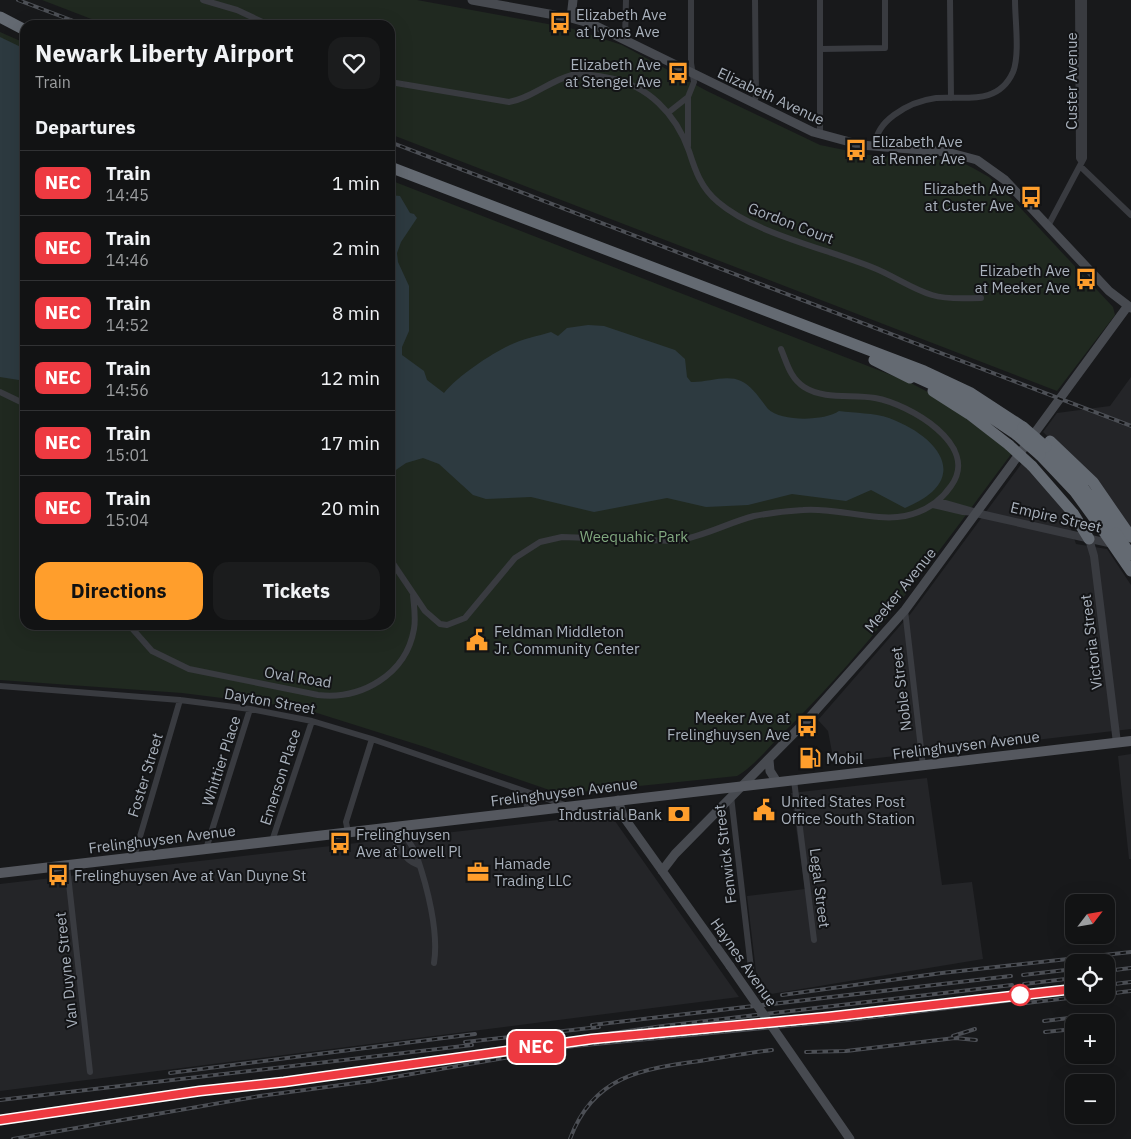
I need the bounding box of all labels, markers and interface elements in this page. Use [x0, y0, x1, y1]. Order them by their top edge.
place label: Elizabeth Ave at Lyons Ave [576, 5, 667, 41]
bus stop icon: Elizabeth Ave at Lyons Ave [547, 10, 573, 36]
street label: Custer Avenue [1062, 32, 1081, 130]
text: Newark Liberty Airport [35, 37, 294, 69]
button: heart [328, 37, 380, 89]
place label: Elizabeth Ave at Stengel Ave [565, 55, 661, 91]
bus stop icon: Elizabeth Ave at Stengel Ave [665, 60, 691, 86]
street label: Elizabeth Avenue [714, 63, 828, 129]
text: Train [35, 72, 71, 92]
text: Departures [35, 115, 135, 139]
place label: Elizabeth Ave at Renner Ave [872, 132, 966, 168]
bus stop icon: Elizabeth Ave at Renner Ave [843, 137, 869, 163]
text: Train [106, 161, 151, 185]
text: NEC [45, 171, 81, 194]
text: 1 min [332, 171, 380, 195]
place label: Elizabeth Ave at Custer Ave [923, 179, 1014, 215]
bus stop icon: Elizabeth Ave at Custer Ave [1018, 184, 1044, 210]
text: 14:45 [106, 185, 149, 205]
street label: Gordon Court [745, 198, 837, 248]
text: Train [106, 226, 151, 250]
text: NEC [45, 236, 81, 259]
text: 2 min [332, 236, 380, 260]
text: 14:46 [106, 250, 149, 270]
place label: Elizabeth Ave at Meeker Ave [975, 261, 1070, 297]
bus stop icon: Elizabeth Ave at Meeker Ave [1073, 266, 1099, 292]
text: Train [106, 291, 151, 315]
text: NEC [45, 301, 81, 324]
text: 8 min [332, 301, 380, 325]
text: 14:52 [106, 315, 149, 335]
text: Train [106, 356, 151, 380]
text: NEC [45, 366, 81, 389]
text: 12 min [321, 366, 380, 390]
text: 14:56 [106, 380, 149, 400]
text: Train [106, 421, 151, 445]
text: NEC [45, 431, 81, 454]
text: 17 min [321, 431, 380, 455]
text: 15:01 [106, 445, 149, 465]
text: Train [106, 486, 151, 510]
text: NEC [45, 496, 81, 519]
text: 20 min [321, 496, 380, 520]
street label: Empire Street [1009, 497, 1103, 537]
text: 15:04 [106, 510, 149, 530]
park label: Weequahic Park [580, 527, 688, 546]
street label: Meeker Avenue [860, 544, 940, 636]
button: Directions [35, 562, 203, 620]
button: Tickets [213, 562, 380, 620]
street label: Victoria Street [1076, 593, 1106, 691]
place label: Feldman Middleton Jr. Community Center [494, 622, 640, 658]
public building icon: Feldman Middleton Jr. Community Center [464, 627, 490, 653]
street label: Noble Street [886, 646, 916, 732]
street label: Oval Road [263, 662, 333, 692]
street label: Dayton Street [223, 684, 317, 718]
place label: Meeker Ave at Frelinghuysen Ave [667, 708, 790, 744]
street label: Whittier Place [197, 713, 245, 809]
bus stop icon: Meeker Ave at Frelinghuysen Ave [794, 713, 820, 739]
street label: Emerson Place [255, 726, 305, 828]
street label: Frelinghuysen Avenue [891, 727, 1041, 763]
street label: Foster Street [123, 731, 167, 819]
fuel station icon: Mobil [797, 745, 823, 771]
place label: Mobil [826, 749, 863, 768]
street label: Frelinghuysen Avenue [489, 774, 639, 810]
place label: United States Post Office South Station [781, 792, 915, 828]
public building icon: United States Post Office South Station [751, 797, 777, 823]
bank icon: Industrial Bank [666, 801, 692, 827]
street label: Fenwick Street [709, 803, 741, 905]
place label: Industrial Bank [559, 805, 662, 824]
street label: Frelinghuysen Avenue [87, 821, 237, 857]
place label: Frelinghuysen Ave at Lowell Pl [356, 825, 461, 861]
bus stop icon: Frelinghuysen Ave at Lowell Pl [327, 830, 353, 856]
street label: Legal Street [806, 847, 834, 929]
place label: Hamade Trading LLC [494, 854, 572, 890]
office icon: Hamade Trading LLC [465, 859, 491, 885]
bus stop icon: Frelinghuysen Ave at Van Duyne St [45, 862, 71, 888]
place label: Frelinghuysen Ave at Van Duyne St [74, 866, 306, 885]
north arrow [1065, 894, 1115, 944]
map controls [1065, 894, 1115, 1124]
street label: Van Duyne Street [50, 911, 82, 1029]
street label: Haynes Avenue [706, 914, 782, 1010]
button: locate [1065, 954, 1115, 1004]
unlabelled marker [1009, 984, 1031, 1006]
button: + [1065, 1014, 1115, 1064]
line badge: NEC [507, 1031, 565, 1063]
text: NEC [518, 1035, 554, 1058]
button: − [1065, 1074, 1115, 1124]

